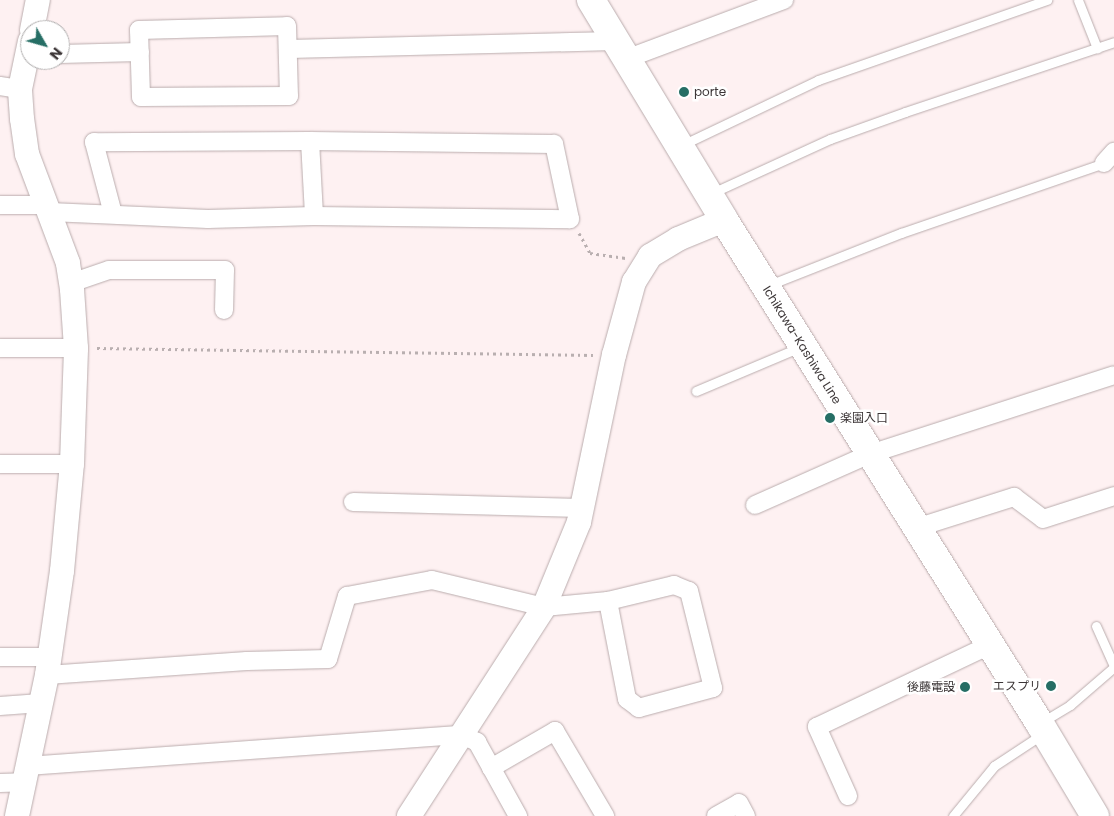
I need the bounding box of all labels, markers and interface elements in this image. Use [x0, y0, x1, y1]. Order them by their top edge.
north arrow [20, 20, 70, 70]
text: N [45, 43, 67, 64]
place label: porte [694, 85, 726, 99]
marker: porte [678, 86, 690, 98]
street label: Ichikawa-Kashiwa Line [760, 283, 844, 407]
place label: 楽園入口 [840, 411, 888, 425]
marker: 楽園入口 [824, 412, 836, 424]
place label: エスプリ [993, 679, 1041, 693]
place label: 後藤電設 [907, 680, 955, 694]
marker: エスプリ [1045, 680, 1057, 692]
marker: 後藤電設 [959, 681, 971, 693]

